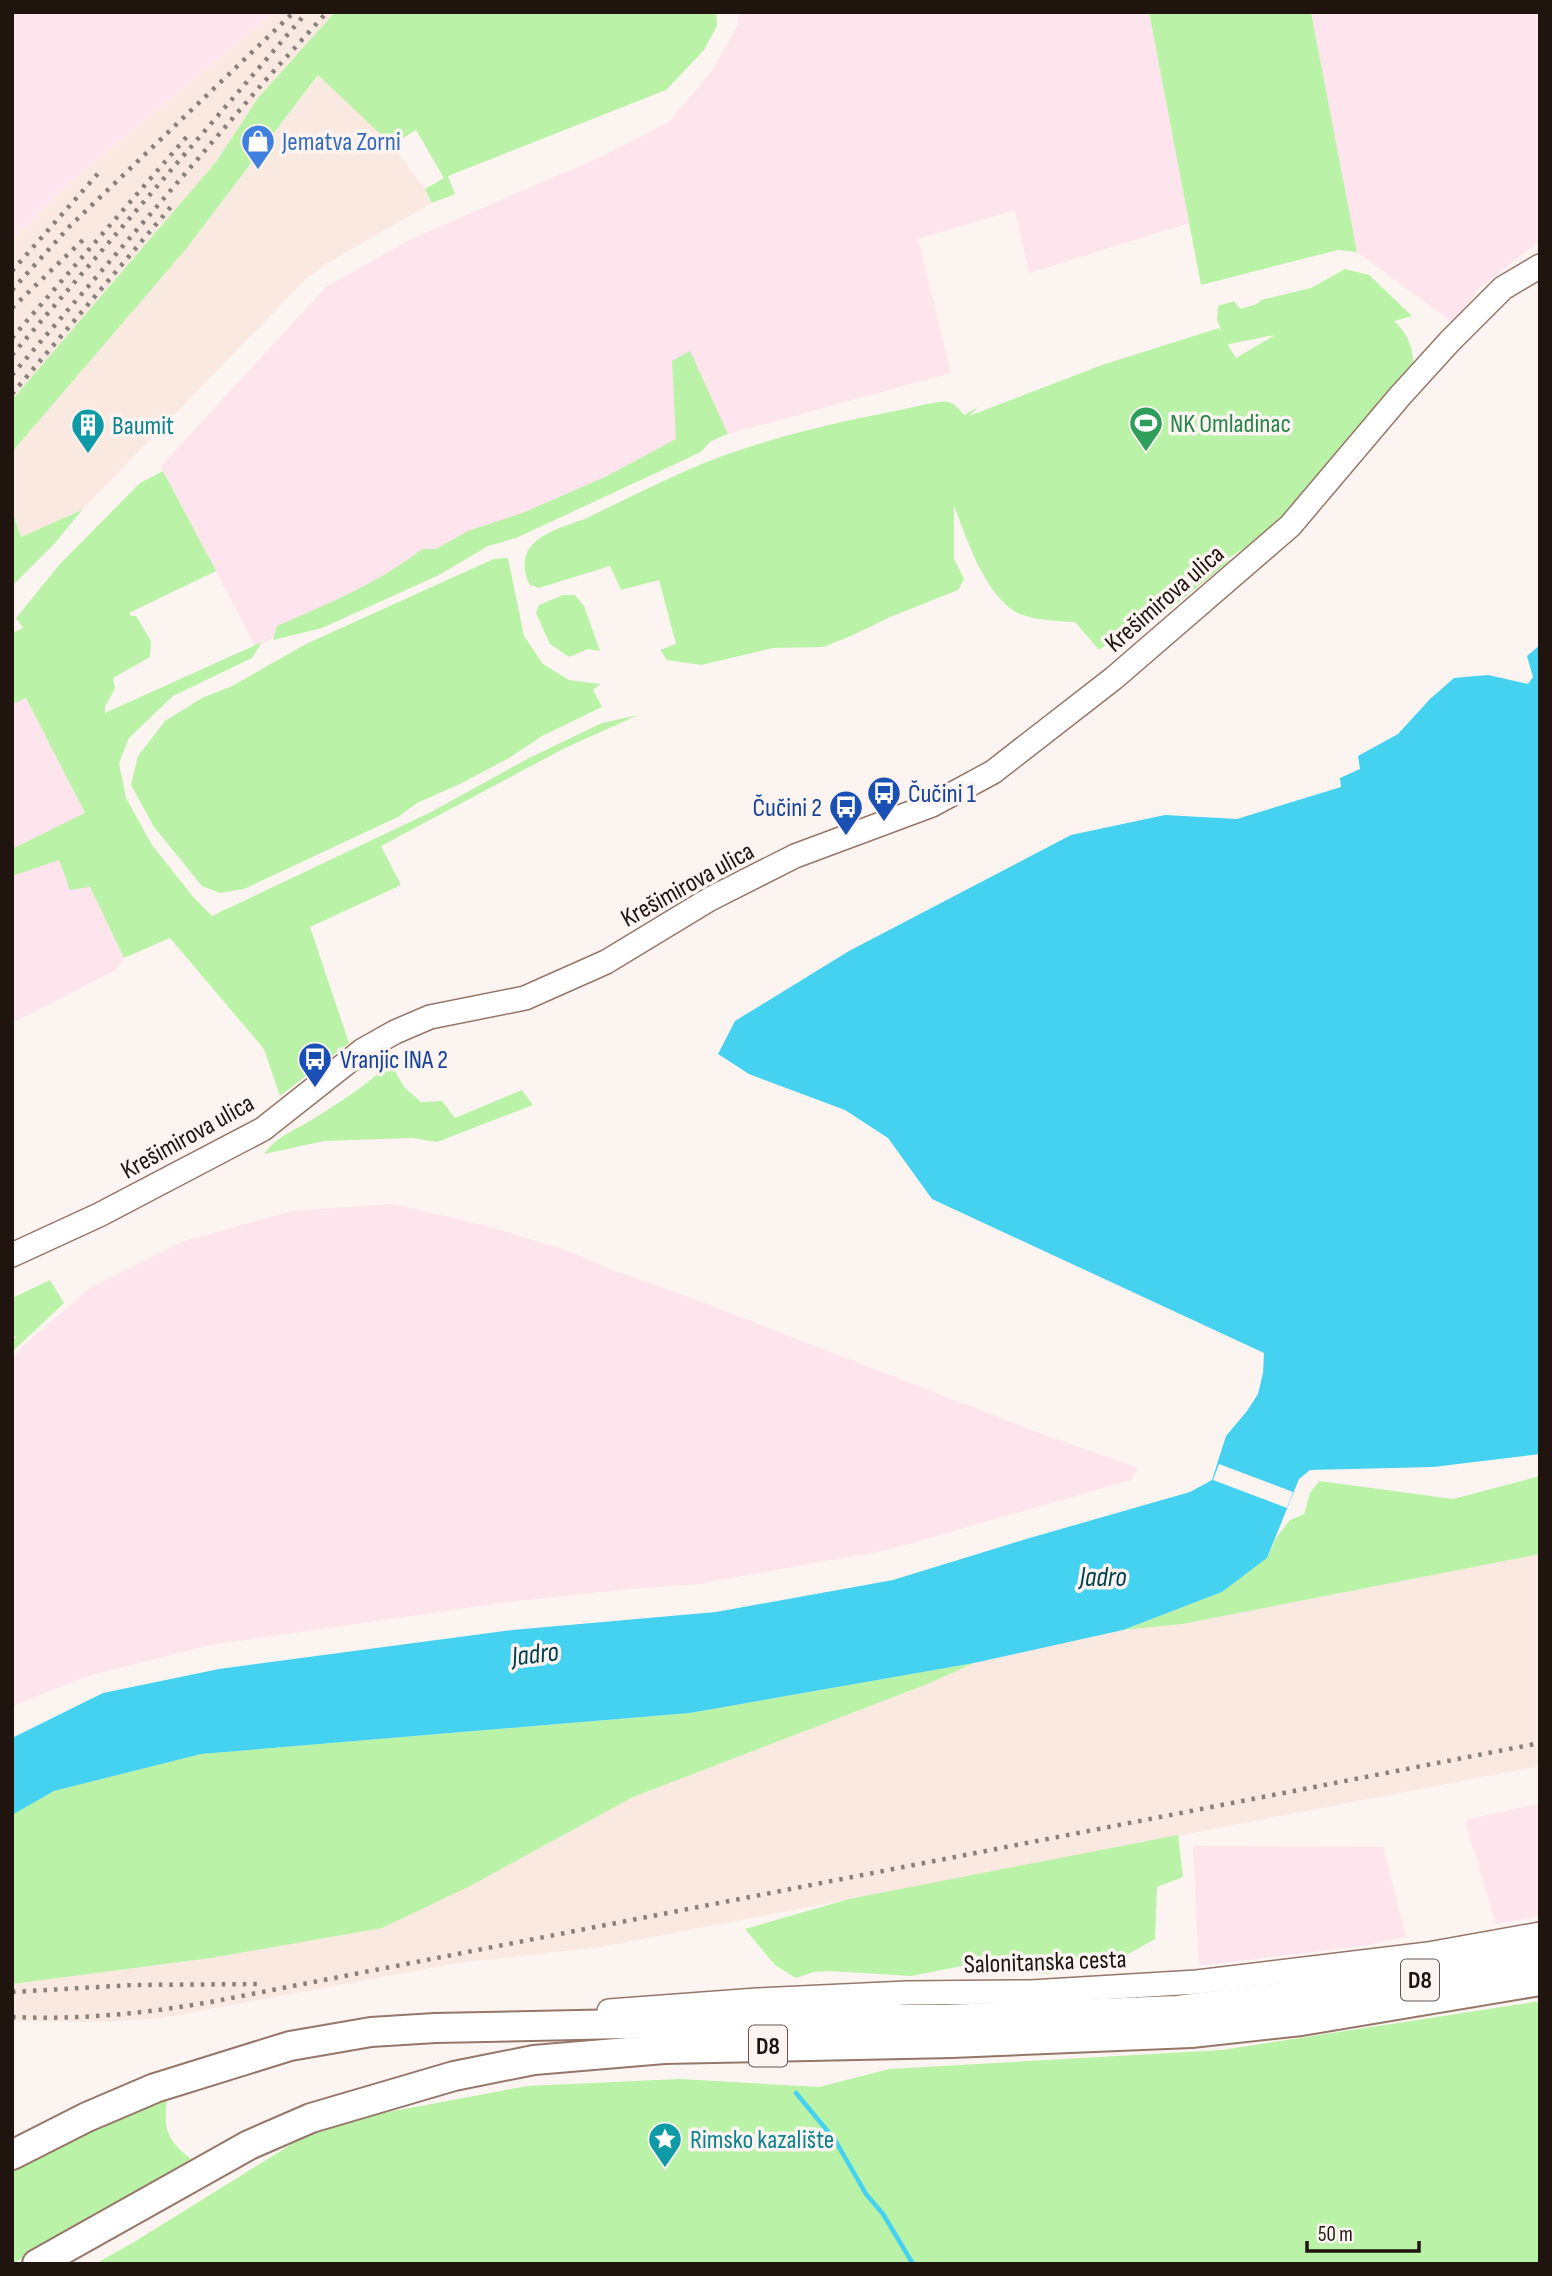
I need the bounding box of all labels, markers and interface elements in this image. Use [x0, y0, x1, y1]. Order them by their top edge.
shop icon: Jematva Zorni [239, 122, 277, 171]
place label: Jematva Zorni [281, 127, 401, 158]
sports icon: NK Omladinac [1127, 404, 1165, 453]
building icon: Baumit [69, 406, 107, 455]
place label: NK Omladinac [1170, 409, 1291, 440]
place label: Baumit [112, 411, 174, 442]
street label: Krešimirova ulica [1099, 539, 1231, 659]
bus stop icon: Čučini 1 [865, 774, 903, 823]
place label: Čučini 1 [908, 779, 976, 810]
bus stop icon: Čučini 2 [827, 788, 865, 837]
place label: Čučini 2 [753, 793, 822, 824]
street label: Krešimirova ulica [616, 836, 760, 935]
bus stop icon: Vranjic INA 2 [296, 1040, 334, 1089]
place label: Vranjic INA 2 [340, 1045, 448, 1076]
street label: Krešimirova ulica [116, 1088, 260, 1187]
water label: Jadro [1077, 1561, 1127, 1594]
water label: Jadro [508, 1635, 561, 1674]
street label: Salonitanska cesta [963, 1944, 1127, 1981]
road number: D8 [1401, 1959, 1439, 2000]
road number: D8 [749, 2025, 787, 2066]
place icon: Rimsko kazalište [646, 2120, 684, 2169]
place label: Rimsko kazalište [690, 2125, 834, 2156]
scale bar [1307, 2210, 1419, 2254]
text: 50 m [1318, 2222, 1353, 2247]

